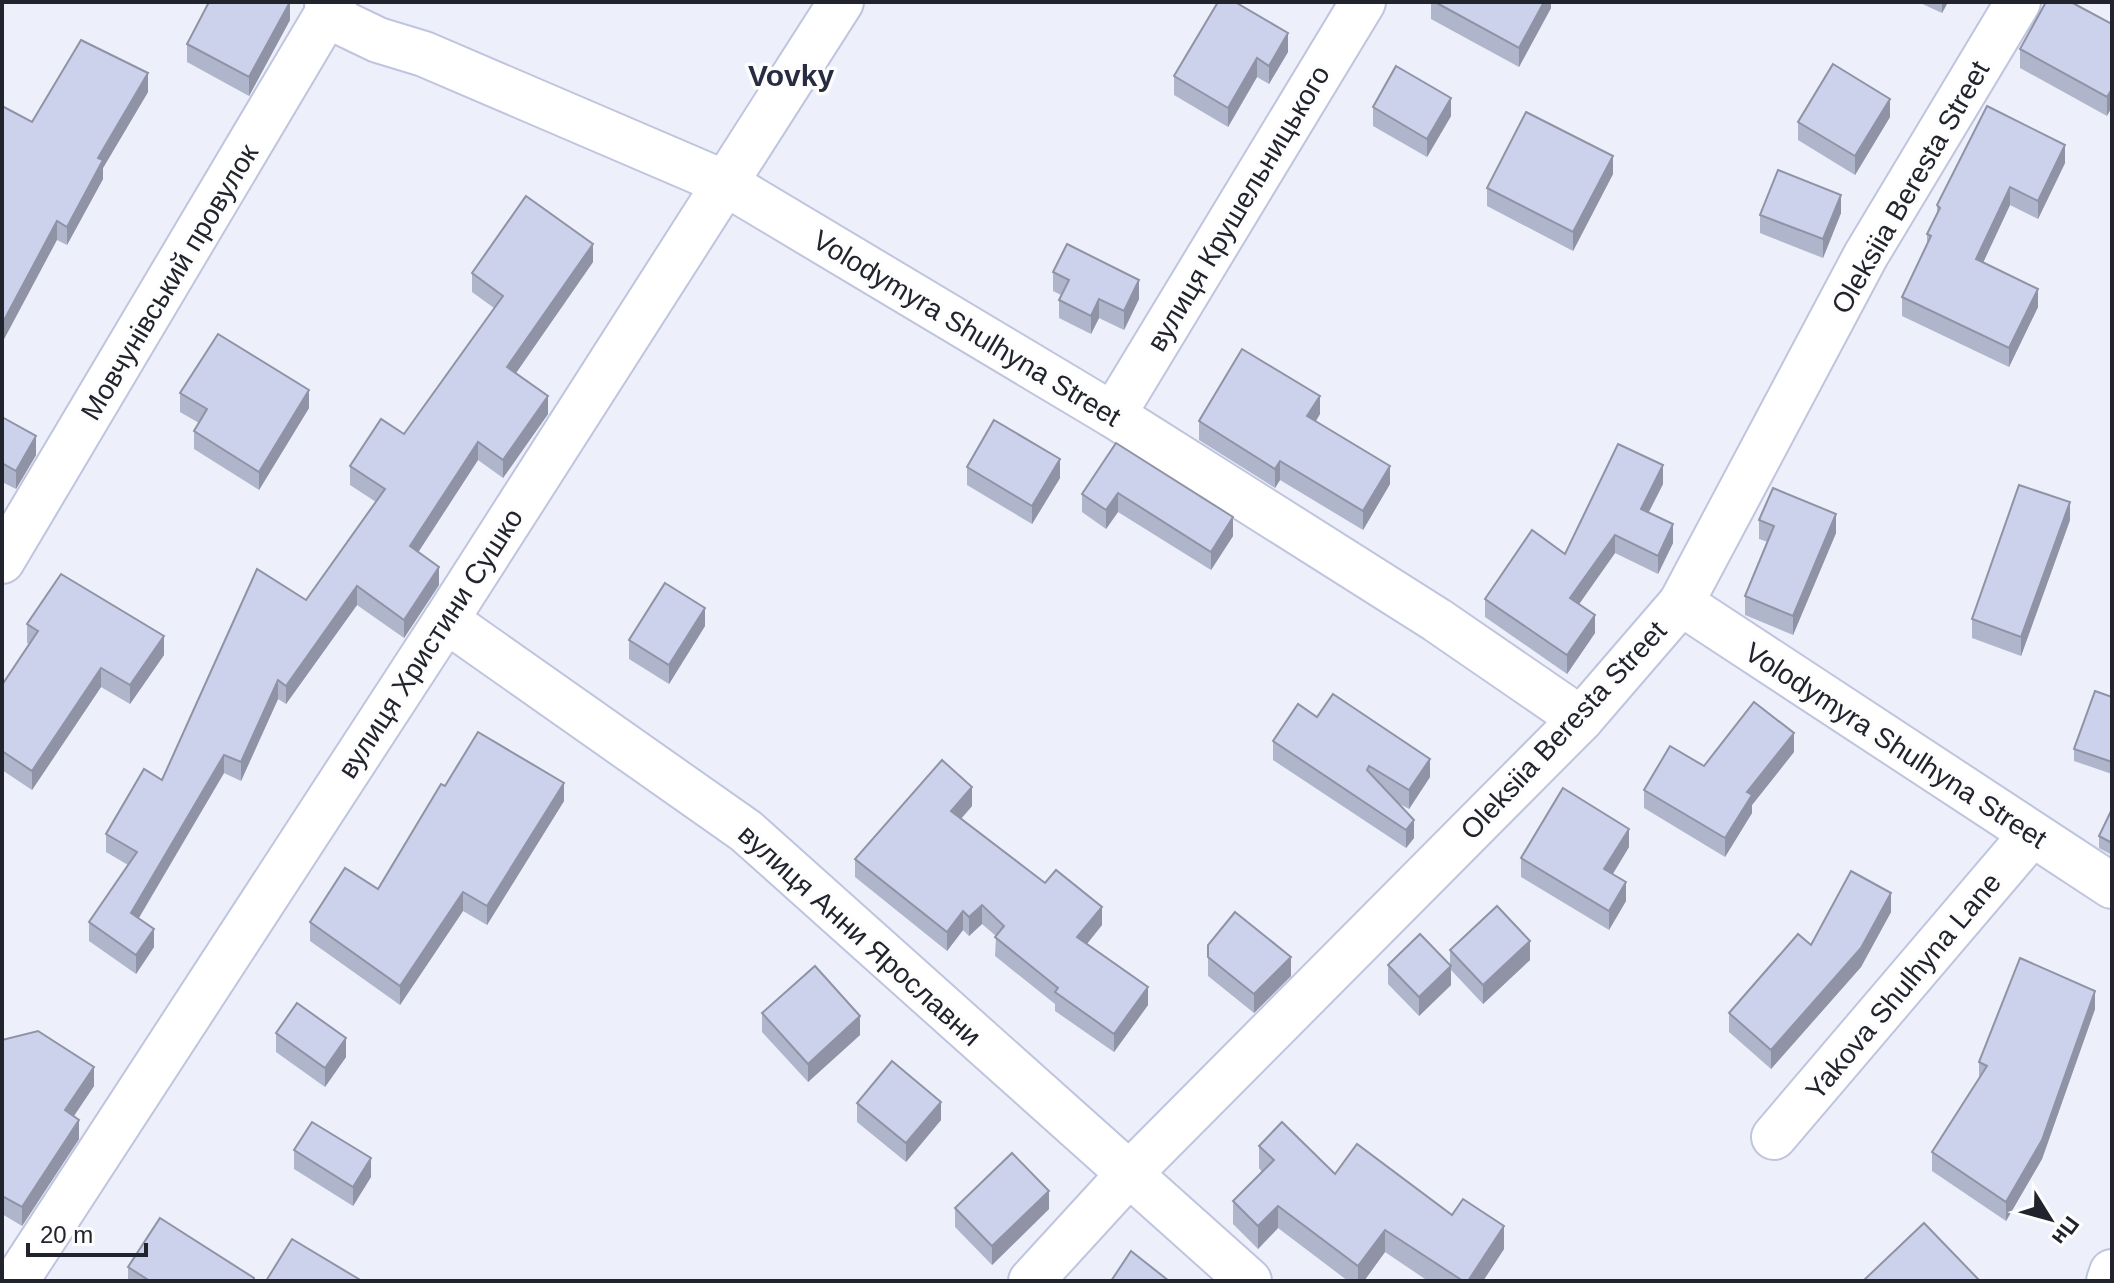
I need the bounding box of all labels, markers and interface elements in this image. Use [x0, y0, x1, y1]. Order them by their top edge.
street label: Oleksiia Beresta Street [1825, 55, 1996, 319]
district label: Vovky [748, 59, 834, 92]
street label: вулиця Крушельницького [1141, 60, 1336, 356]
street label: Мовчунівський провулок [75, 138, 264, 426]
street label: Volodymyra Shulhyna Street [807, 224, 1126, 433]
street label: вулиця Христини Сушко [332, 503, 529, 784]
street label: Oleksiia Beresta Street [1454, 615, 1672, 846]
street label: Volodymyra Shulhyna Street [1739, 636, 2053, 855]
street label: вулиця Анни Ярославни [732, 819, 987, 1052]
street label: Yakova Shulhyna Lane [1800, 867, 2007, 1106]
north arrow [2010, 1179, 2090, 1259]
scale bar [28, 1207, 146, 1257]
text: Пн [2047, 1212, 2084, 1250]
text: 20 m [40, 1221, 93, 1248]

